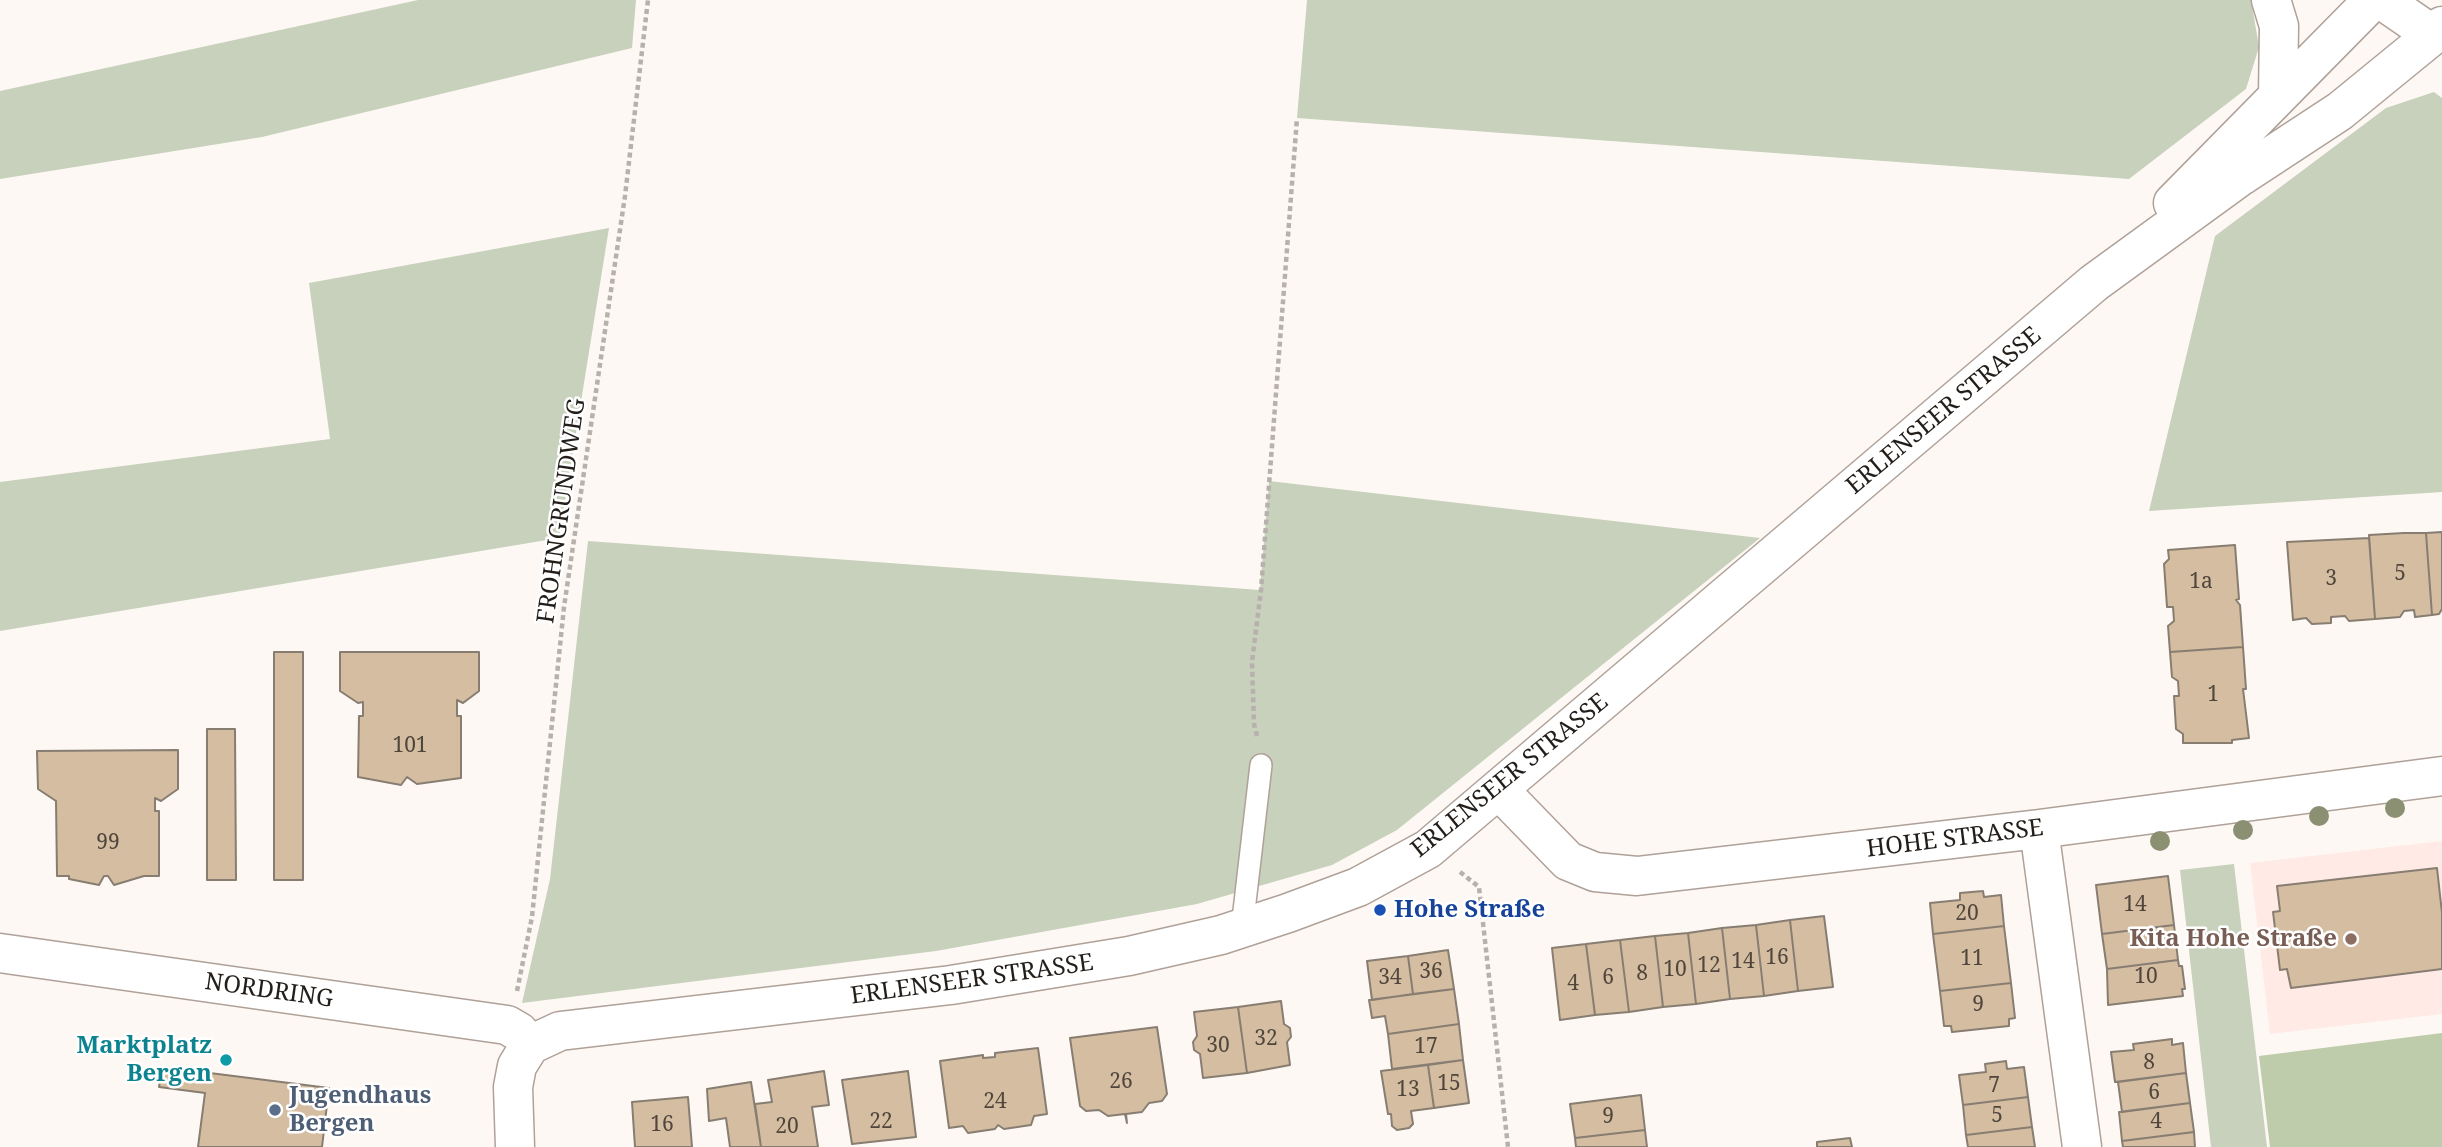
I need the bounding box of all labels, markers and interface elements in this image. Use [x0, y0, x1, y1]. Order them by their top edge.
street label: ERLENSEER STRASSE [1841, 321, 2047, 501]
street label: FROHNGRUNDWEG [532, 397, 592, 625]
house number: 5 [2394, 561, 2406, 587]
house number: 3 [2325, 566, 2337, 592]
house number: 1a [2189, 569, 2213, 595]
house number: 1 [2207, 682, 2219, 708]
street label: ERLENSEER STRASSE [1406, 688, 1614, 864]
house number: 101 [392, 733, 428, 759]
street label: HOHE STRASSE [1865, 814, 2045, 864]
house number: 99 [96, 830, 120, 856]
house number: 14 [2123, 892, 2147, 918]
place label: Hohe Straße [1394, 896, 1545, 924]
house number: 20 [1955, 901, 1979, 927]
marker: Hohe Straße [1372, 902, 1388, 918]
place label: Kita Hohe Straße [2129, 925, 2337, 953]
marker: Kita Hohe Straße [2343, 931, 2359, 947]
house number: 16 [1765, 945, 1789, 971]
house number: 11 [1960, 946, 1984, 972]
street label: ERLENSEER STRASSE [849, 949, 1095, 1011]
house number: 14 [1731, 949, 1755, 975]
house number: 12 [1697, 953, 1721, 979]
house number: 10 [1663, 957, 1687, 983]
house number: 36 [1419, 959, 1443, 985]
house number: 8 [1636, 961, 1648, 987]
house number: 10 [2134, 964, 2158, 990]
house number: 34 [1378, 965, 1402, 991]
house number: 6 [1602, 965, 1614, 991]
street label: NORDRING [203, 968, 335, 1014]
house number: 4 [1567, 971, 1579, 997]
house number: 9 [1972, 992, 1984, 1018]
house number: 32 [1254, 1026, 1278, 1052]
place label: Marktplatz Bergen [76, 1032, 212, 1088]
house number: 30 [1206, 1033, 1230, 1059]
house number: 17 [1414, 1034, 1438, 1060]
house number: 8 [2143, 1050, 2155, 1076]
marker: Marktplatz Bergen [218, 1052, 234, 1068]
house number: 26 [1109, 1069, 1133, 1095]
house number: 15 [1437, 1071, 1461, 1097]
house number: 7 [1988, 1073, 2000, 1099]
house number: 13 [1396, 1077, 1420, 1103]
house number: 6 [2148, 1080, 2160, 1106]
place label: Jugendhaus Bergen [289, 1082, 431, 1138]
house number: 24 [983, 1089, 1007, 1115]
marker: Jugendhaus Bergen [267, 1102, 283, 1118]
house number: 5 [1991, 1103, 2003, 1129]
house number: 9 [1602, 1104, 1614, 1130]
house number: 22 [869, 1109, 893, 1135]
house number: 4 [2150, 1109, 2162, 1135]
house number: 16 [650, 1112, 674, 1138]
house number: 20 [775, 1114, 799, 1140]

